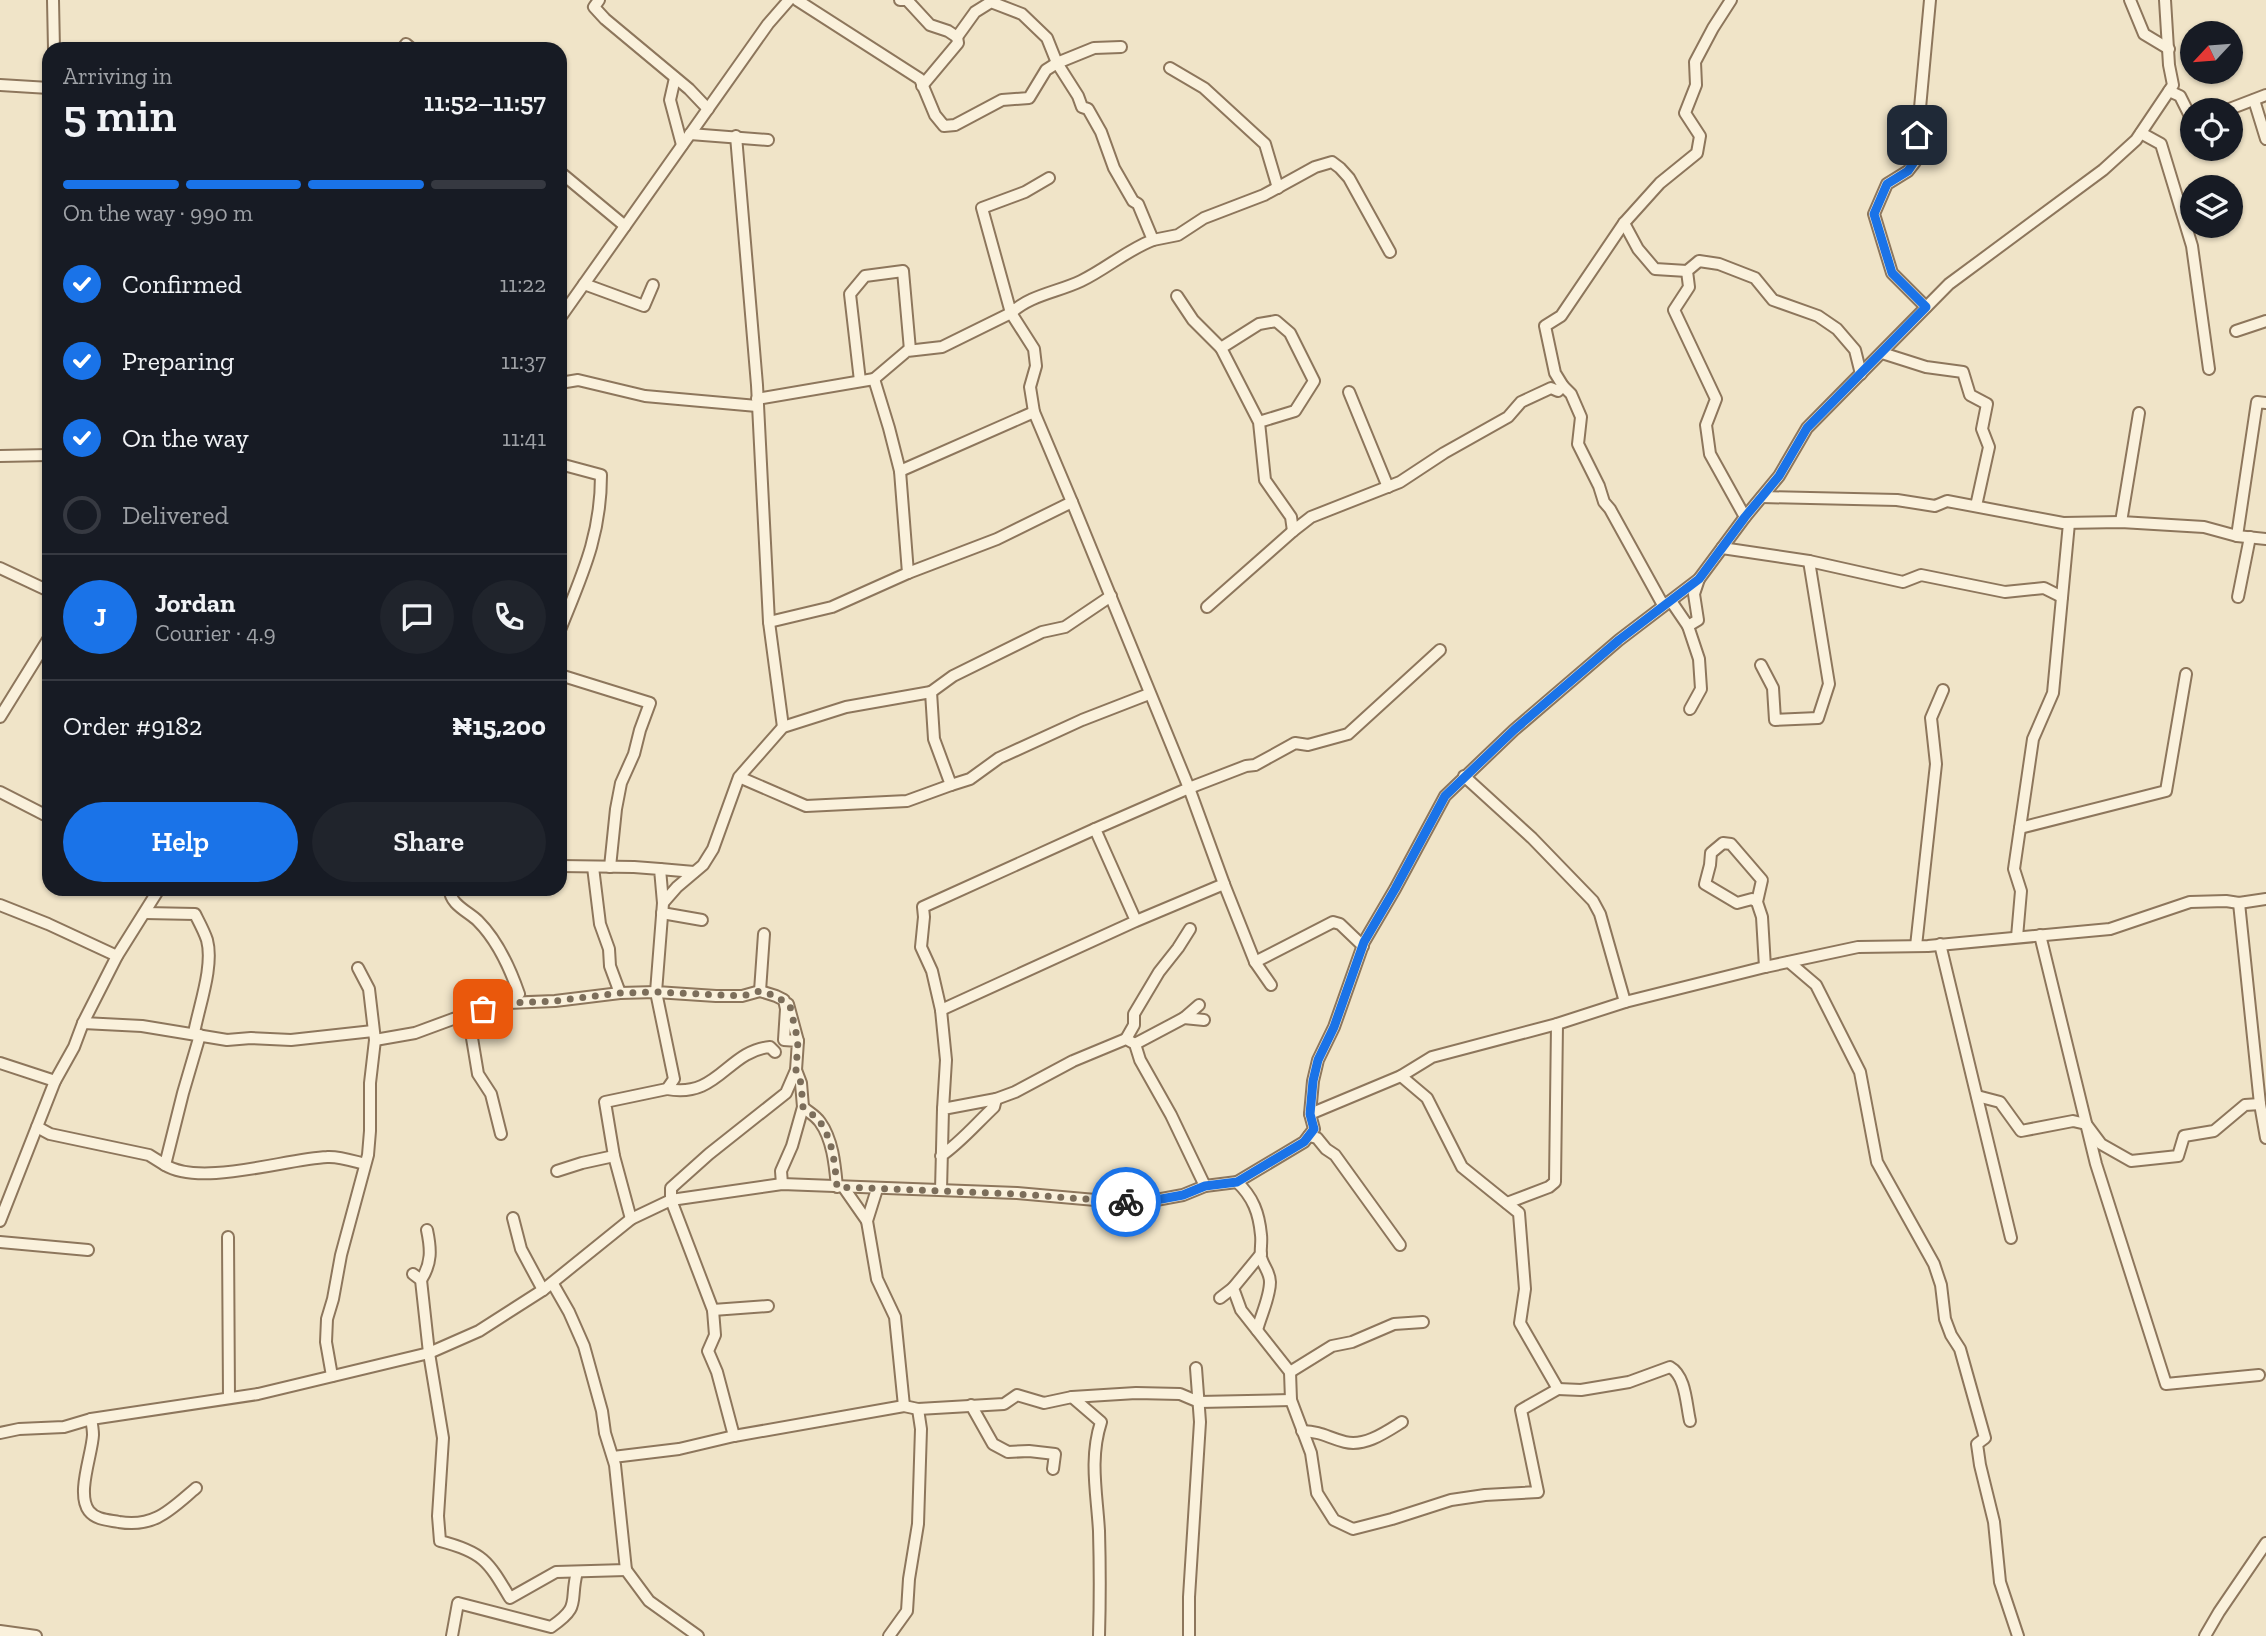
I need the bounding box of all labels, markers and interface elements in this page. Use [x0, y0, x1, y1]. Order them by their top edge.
north arrow [2180, 21, 2244, 84]
map controls [2180, 21, 2243, 238]
text: Arriving in [63, 62, 172, 90]
text: 11:52–11:57 [424, 86, 546, 118]
text: 5 min [63, 88, 177, 143]
button: locate [2180, 98, 2243, 161]
pin [1887, 105, 1947, 165]
icon: home [1898, 116, 1936, 154]
button: layers [2180, 175, 2243, 238]
text: On the way · 990 m [63, 199, 253, 227]
icon: check [63, 265, 101, 303]
text: Confirmed [122, 268, 242, 300]
text: 11:22 [499, 270, 546, 298]
icon: check [63, 342, 101, 380]
text: Preparing [122, 345, 234, 377]
text: 11:37 [501, 347, 546, 375]
icon: check [63, 419, 101, 457]
text: On the way [122, 422, 249, 454]
text: 11:41 [502, 424, 546, 452]
text: Delivered [122, 499, 229, 531]
button: chat [380, 580, 454, 654]
button: phone [472, 580, 546, 654]
text: Jordan [155, 587, 235, 619]
text: J [94, 601, 106, 633]
text: Courier · 4.9 [155, 619, 276, 647]
text: Order #9182 [63, 710, 202, 742]
text: ₦15,200 [452, 710, 546, 742]
button: Help [63, 802, 298, 882]
button: Share [312, 802, 546, 882]
pin [453, 979, 513, 1039]
icon: bag [464, 990, 502, 1028]
courier [1091, 1167, 1161, 1237]
icon: bike [1107, 1183, 1145, 1221]

